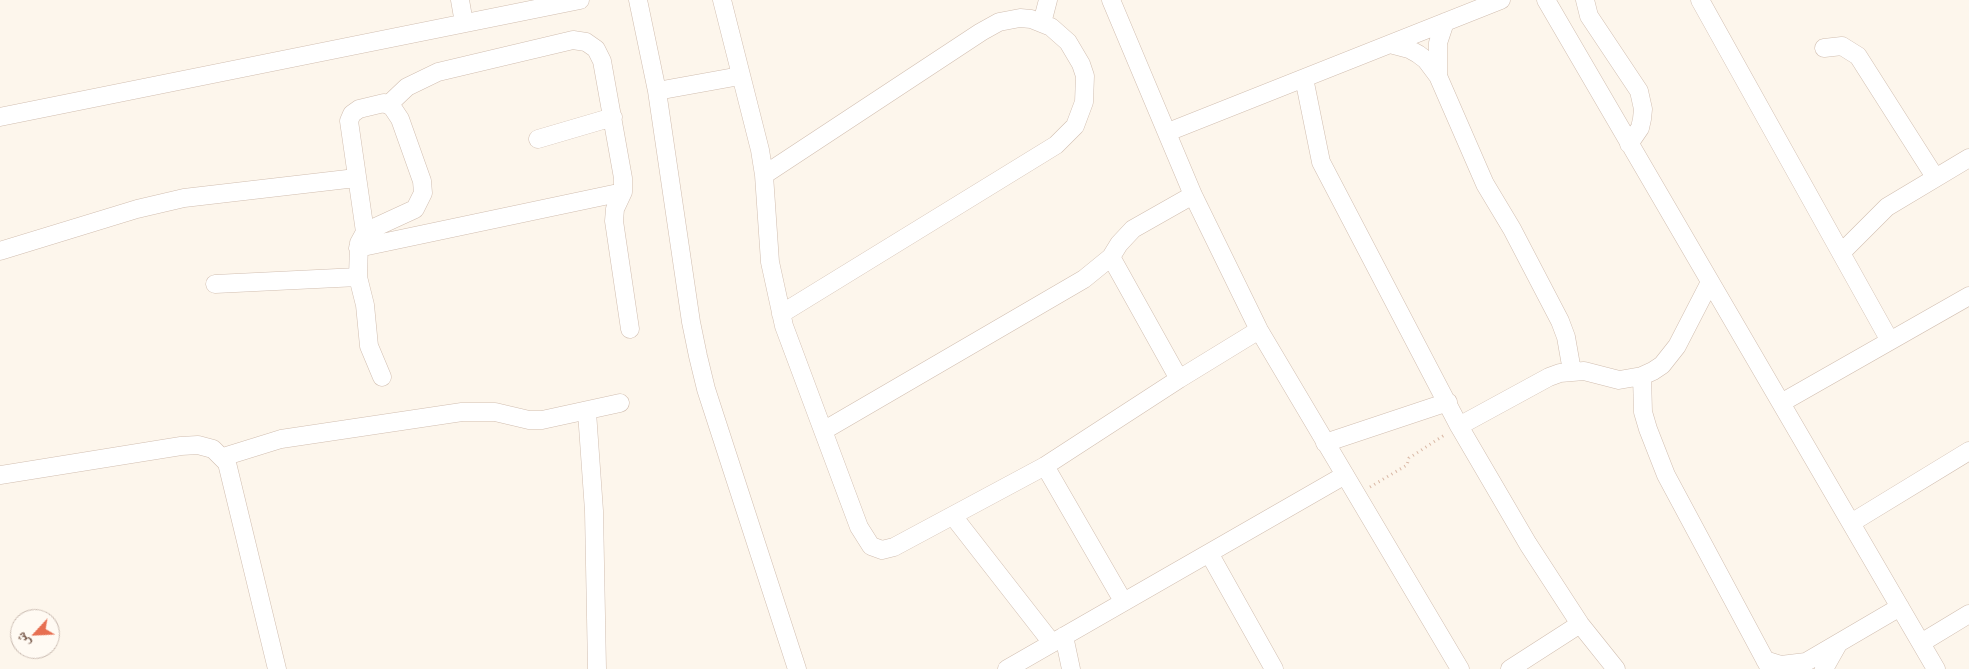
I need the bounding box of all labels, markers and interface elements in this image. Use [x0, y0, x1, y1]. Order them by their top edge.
north arrow [10, 609, 60, 659]
text: ش [11, 629, 34, 650]

